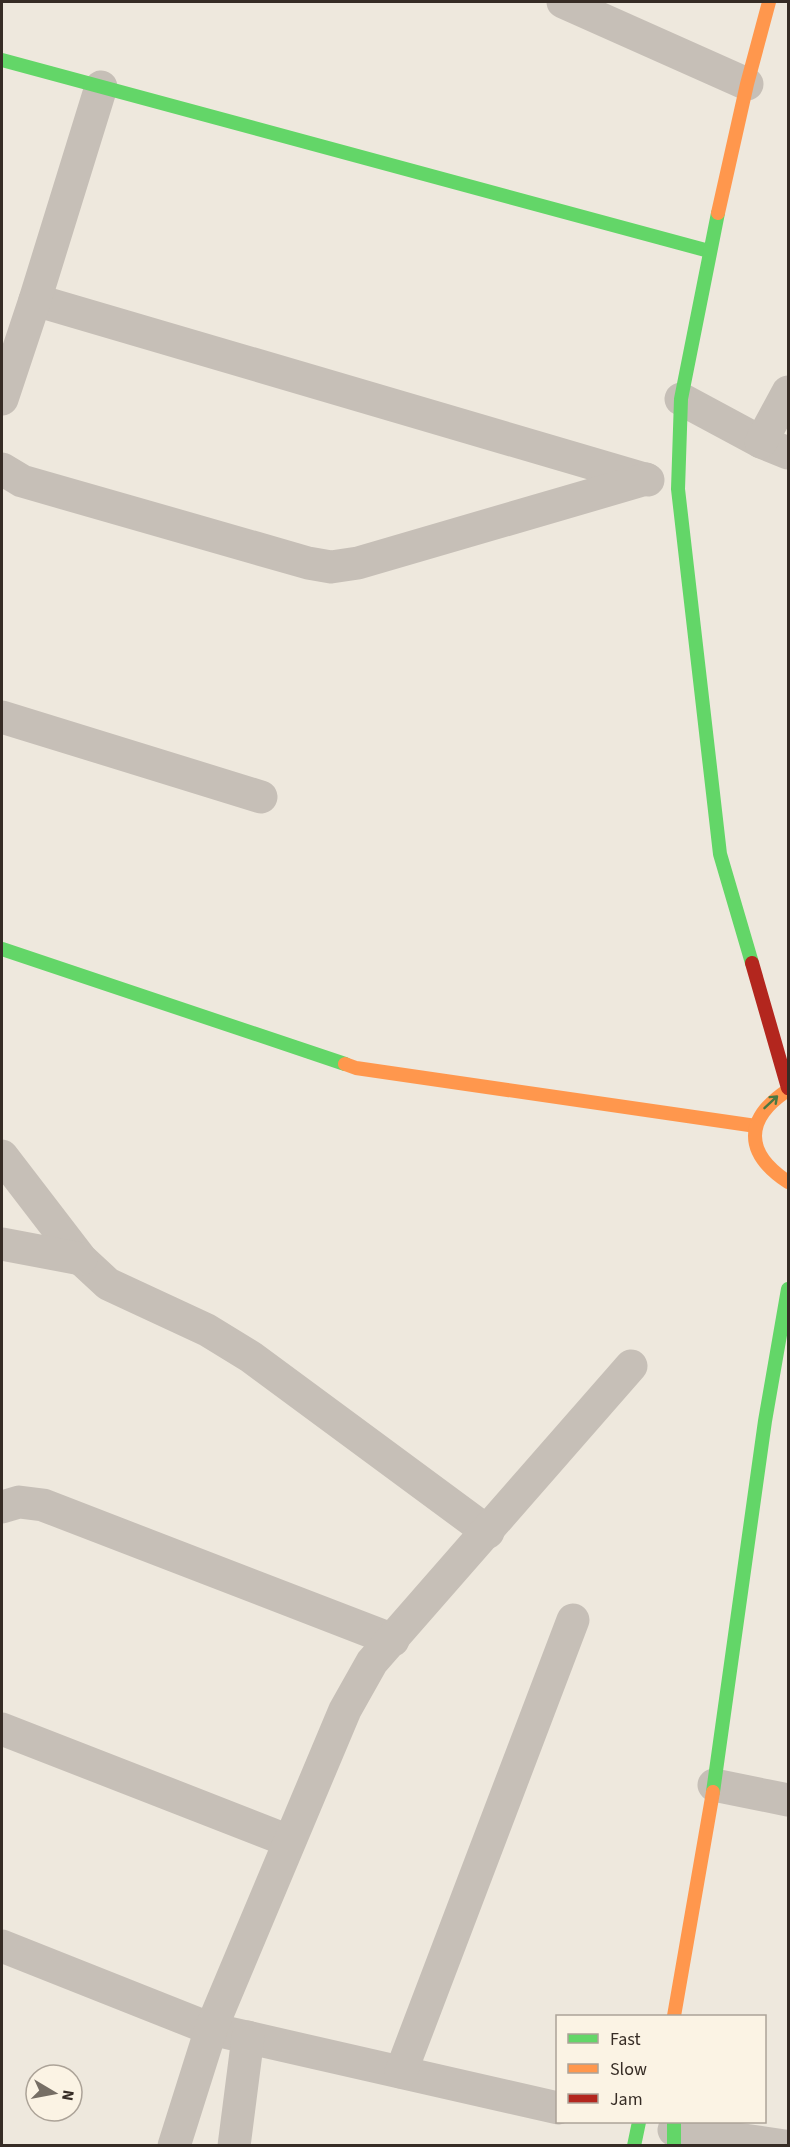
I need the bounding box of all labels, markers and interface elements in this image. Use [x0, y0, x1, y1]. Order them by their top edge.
one-way arrow [764, 1095, 779, 1109]
legend [556, 2015, 766, 2123]
text: Fast [610, 2027, 641, 2052]
text: Slow [610, 2057, 647, 2082]
north arrow [24, 2063, 84, 2123]
text: Jam [610, 2087, 643, 2112]
text: N [56, 2088, 80, 2103]

